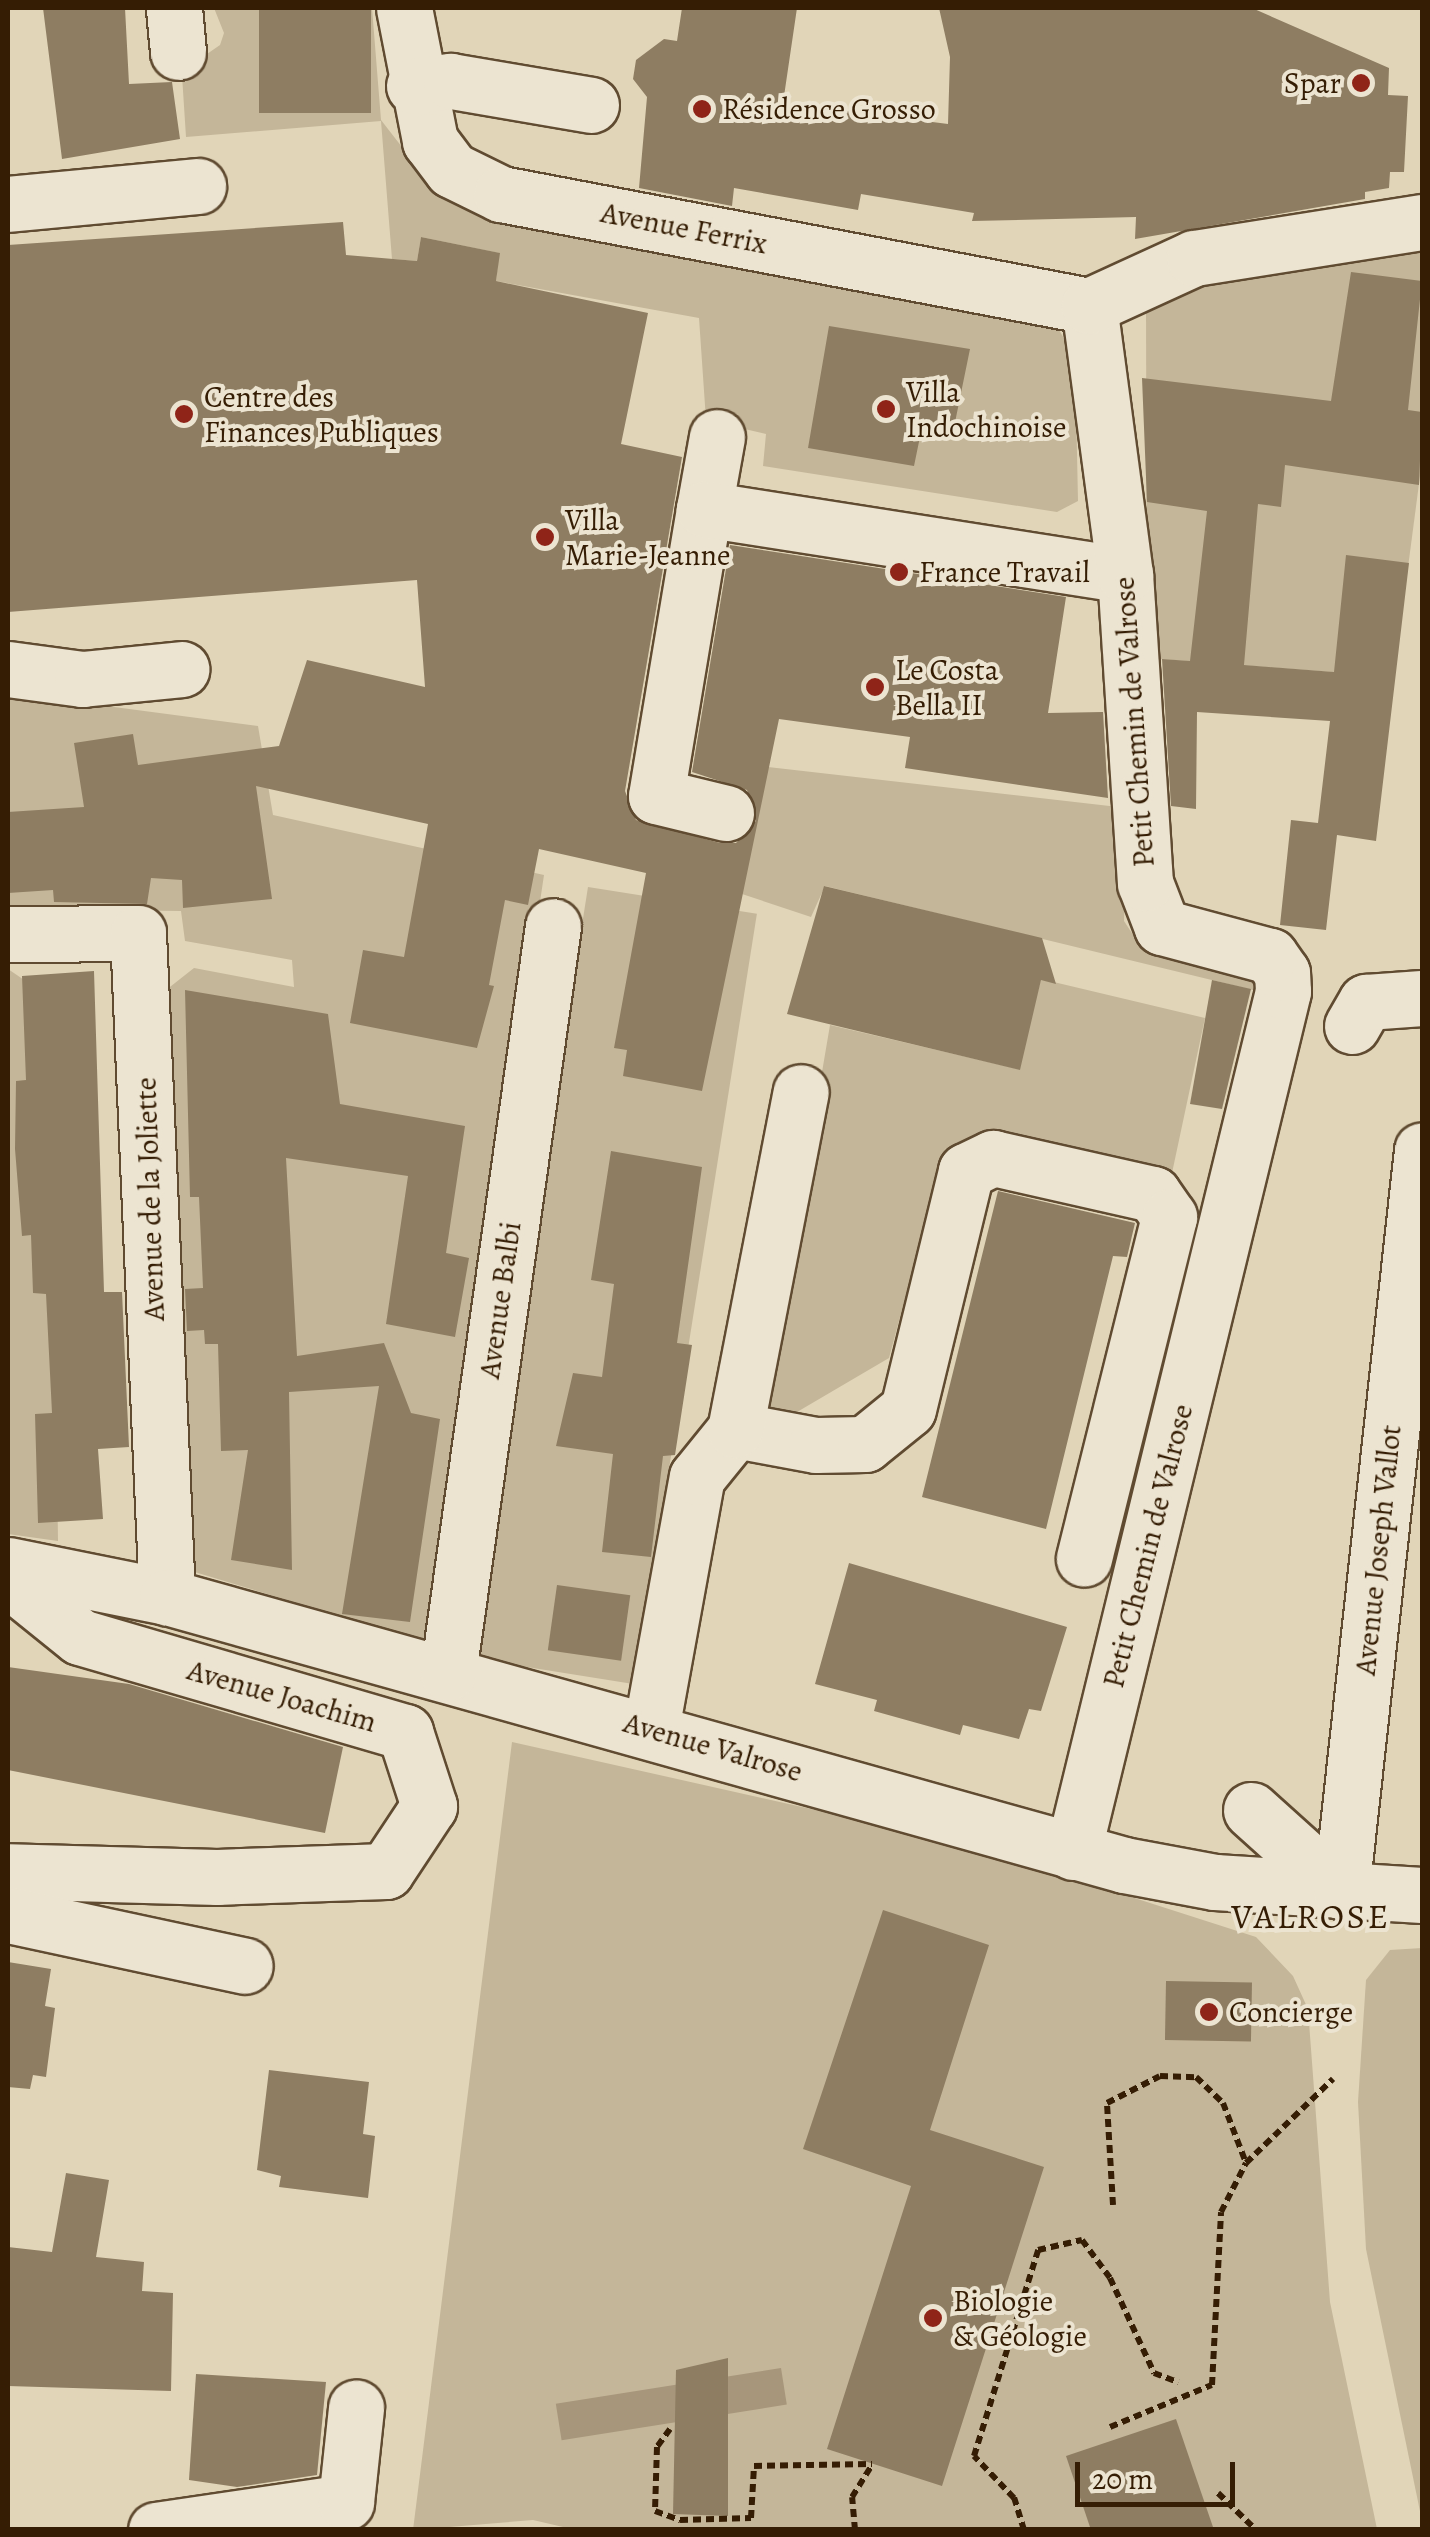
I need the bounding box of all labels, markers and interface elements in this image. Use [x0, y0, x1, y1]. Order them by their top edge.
place label: Spar [1284, 65, 1341, 101]
marker: Spar [1350, 72, 1372, 94]
place label: Résidence Grosso [722, 91, 936, 127]
marker: Résidence Grosso [691, 98, 713, 120]
street label: Avenue Ferrix [598, 194, 770, 262]
place label: Villa Indochinoise [906, 374, 1067, 444]
place label: Centre des Finances Publiques [204, 379, 439, 450]
marker: Villa Indochinoise [875, 398, 897, 420]
marker: Centre des Finances Publiques [173, 403, 195, 425]
place label: Villa Marie-Jeanne [565, 502, 730, 572]
marker: Villa Marie-Jeanne [534, 526, 556, 548]
place label: France Travail [919, 554, 1090, 590]
marker: France Travail [888, 561, 910, 583]
street label: Petit Chemin de Valrose [1106, 576, 1162, 868]
place label: Le Costa Bella II [895, 652, 999, 722]
marker: Le Costa Bella II [864, 676, 886, 698]
street label: Avenue de la Joliette [128, 1076, 172, 1322]
street label: Avenue Balbi [471, 1219, 529, 1381]
street label: Petit Chemin de Valrose [1095, 1400, 1201, 1692]
street label: Avenue Joseph Vallot [1347, 1423, 1409, 1677]
street label: Avenue Joachim [183, 1652, 381, 1740]
street label: Avenue Valrose [620, 1704, 806, 1790]
district label: VALROSE [1231, 1895, 1391, 1937]
place label: Concierge [1229, 1994, 1353, 2030]
marker: Concierge [1198, 2001, 1220, 2023]
place label: Biologie & Géologie [953, 2283, 1087, 2354]
marker: Biologie & Géologie [922, 2307, 944, 2329]
scale bar [1080, 2442, 1240, 2504]
text: 20 m [1092, 2459, 1153, 2499]

